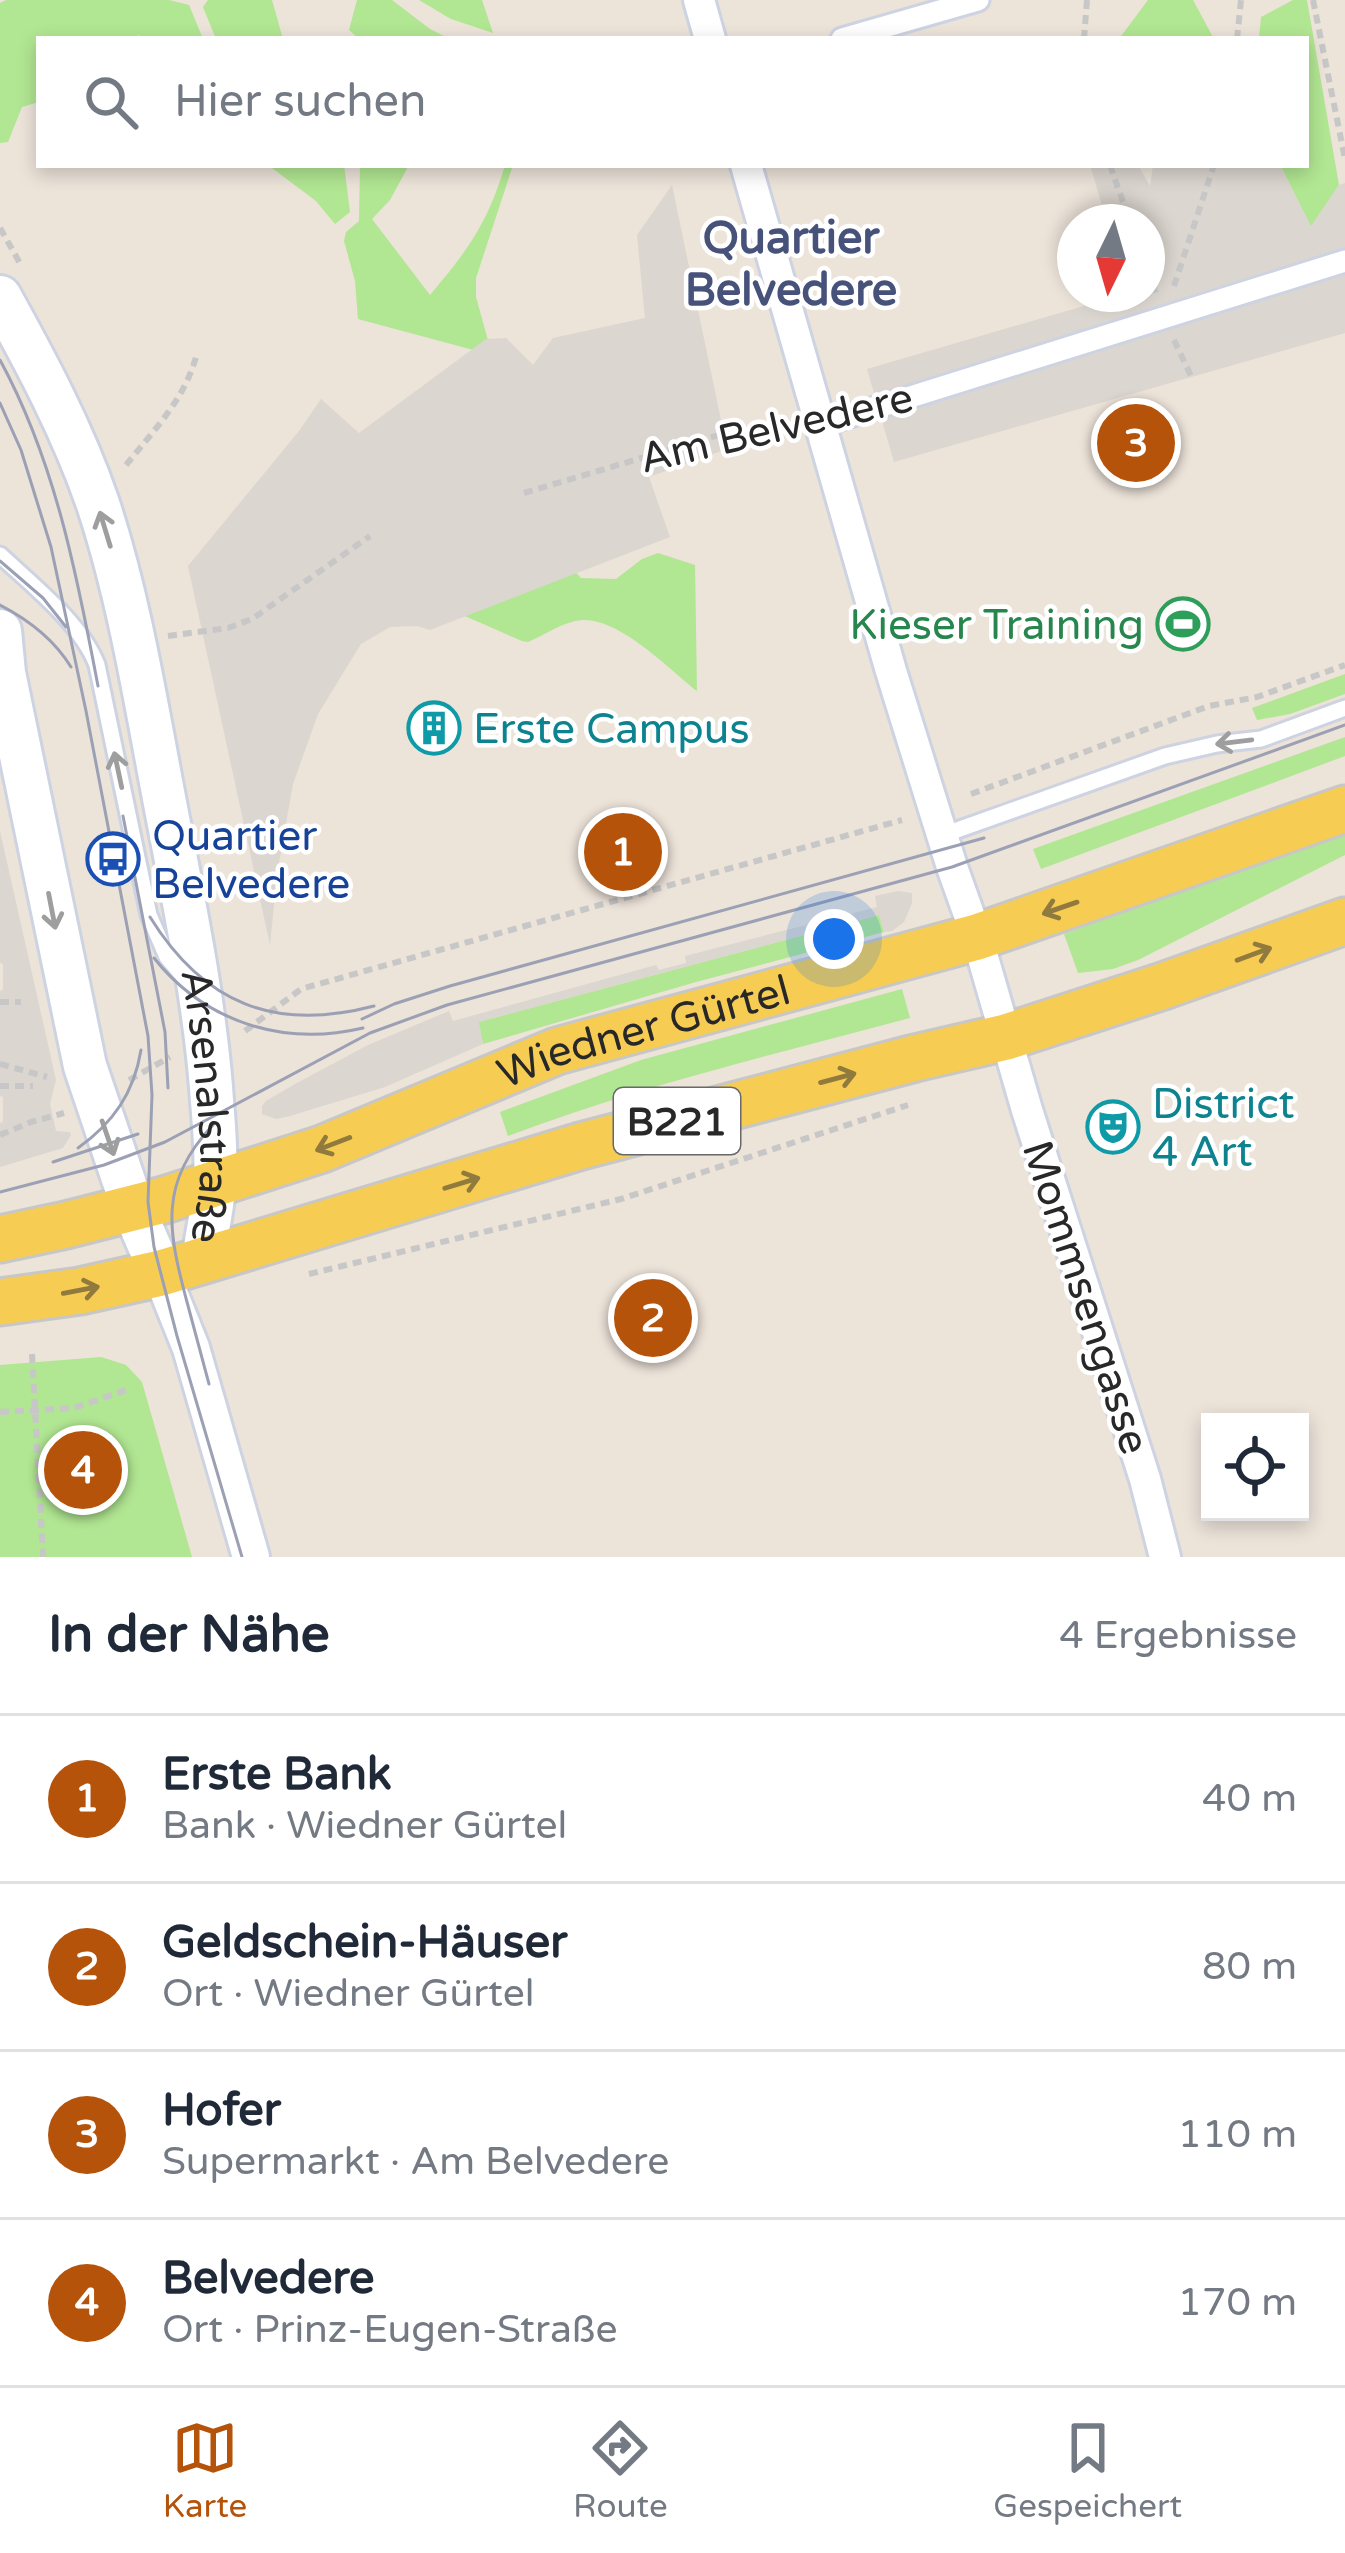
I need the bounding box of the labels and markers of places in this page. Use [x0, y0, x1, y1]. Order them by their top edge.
pin: 3 [1097, 398, 1175, 488]
sports icon: Kieser Training [1155, 596, 1211, 652]
place label: Kieser Training [849, 600, 1144, 651]
building icon: Erste Campus [406, 700, 462, 756]
place label: Erste Campus [473, 704, 750, 755]
pin: 1 [584, 807, 662, 897]
place label: Quartier Belvedere [152, 811, 350, 910]
bus stop icon: Quartier Belvedere [85, 831, 141, 887]
place label: District 4 Art [1152, 1079, 1295, 1178]
theatre icon: District 4 Art [1085, 1099, 1141, 1155]
pin: 2 [614, 1273, 692, 1363]
pin: 4 [44, 1425, 122, 1515]

